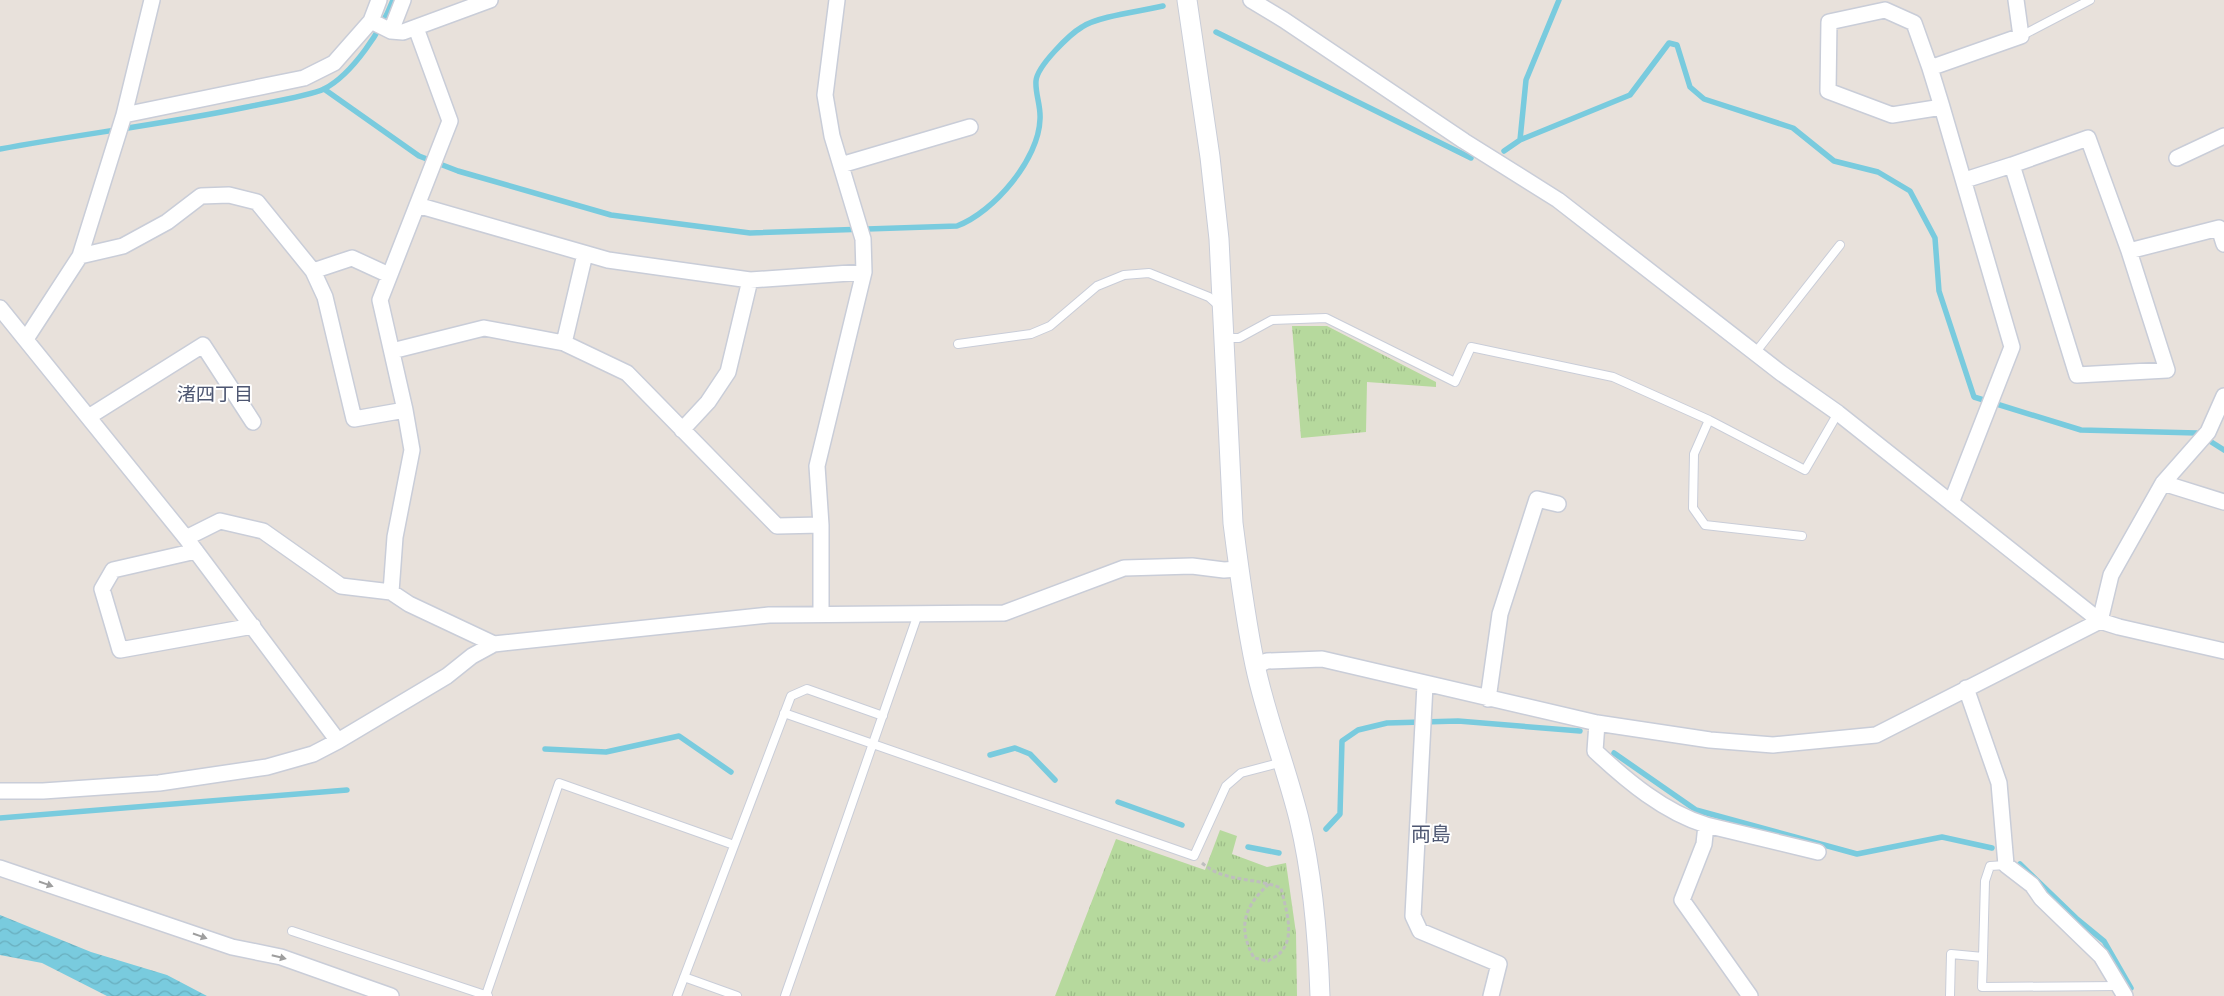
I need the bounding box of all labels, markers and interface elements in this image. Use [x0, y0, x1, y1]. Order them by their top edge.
district label: 渚四丁目 [177, 383, 253, 406]
district label: 両島 [1411, 822, 1451, 846]
one-way arrow [39, 880, 54, 888]
one-way arrow [193, 933, 208, 941]
one-way arrow [272, 953, 287, 961]

